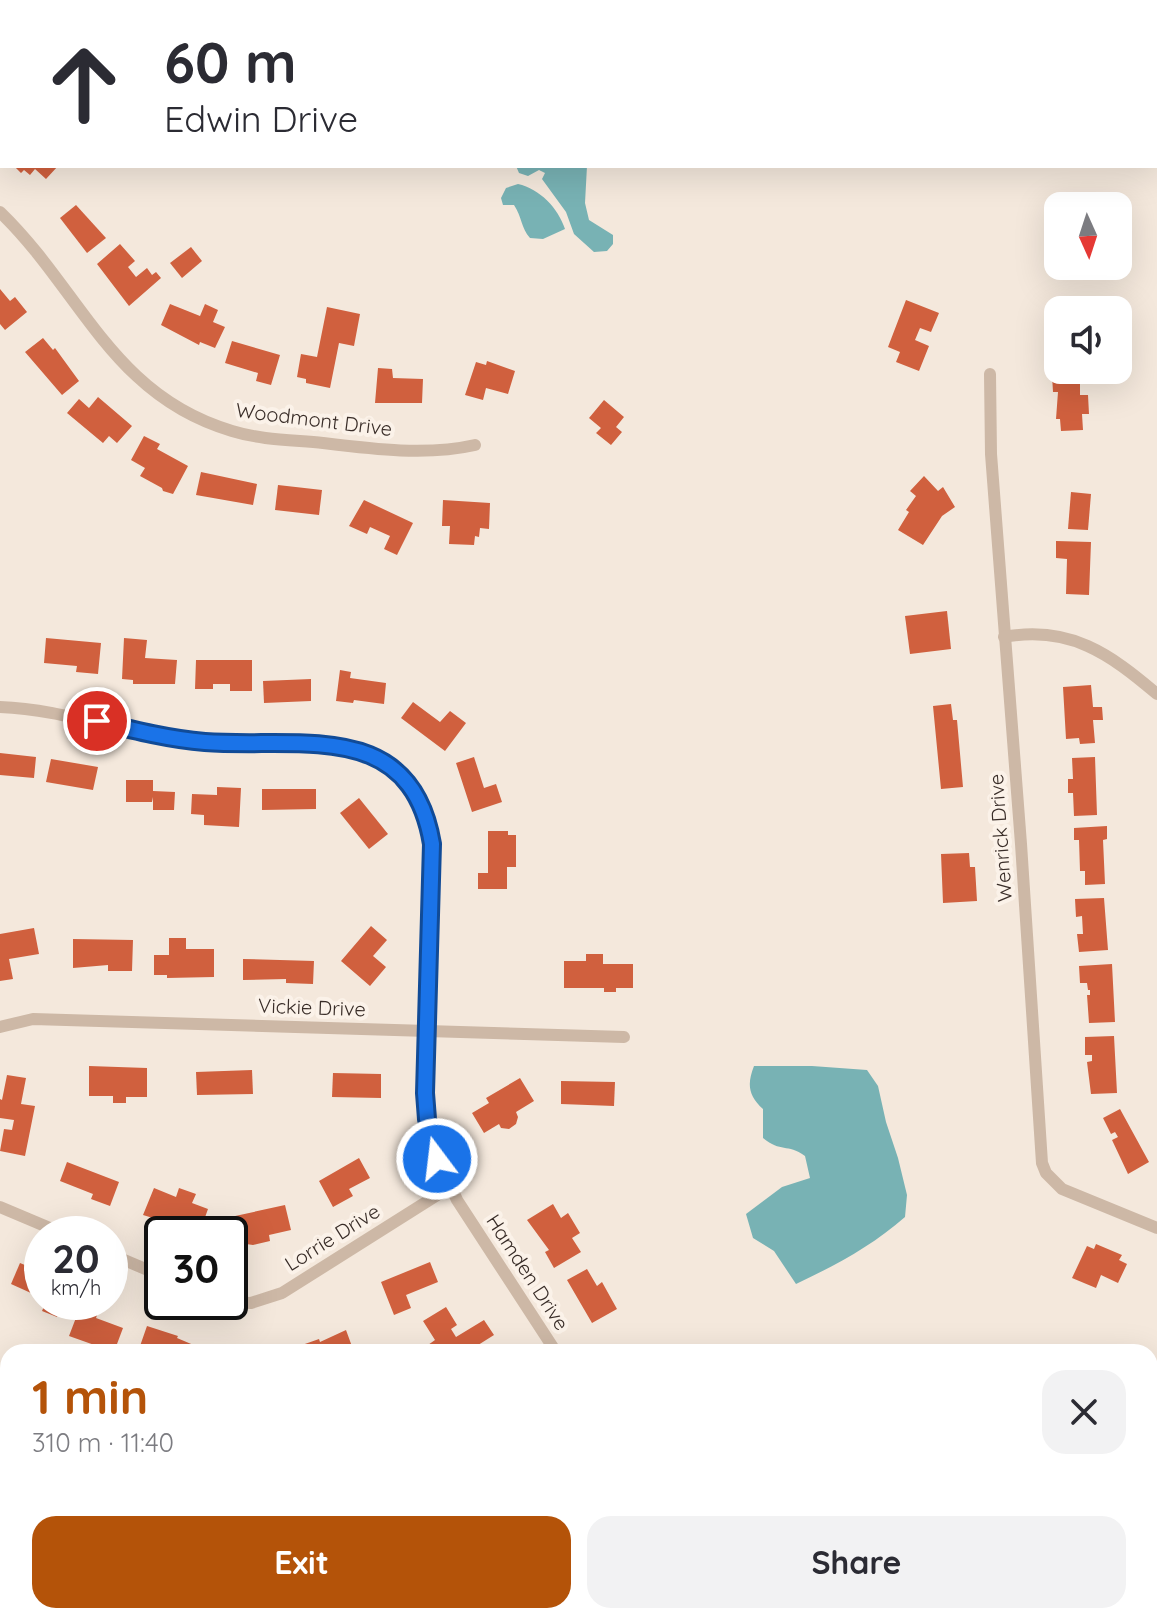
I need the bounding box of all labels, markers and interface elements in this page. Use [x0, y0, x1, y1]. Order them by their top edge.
text: 60 m [164, 27, 297, 97]
icon: ahead [32, 32, 136, 136]
text: Edwin Drive [164, 96, 358, 141]
north arrow [1044, 192, 1132, 280]
map controls [1044, 192, 1132, 384]
button: sound [1044, 296, 1132, 384]
street label: Woodmont Drive [234, 397, 394, 441]
pin [63, 687, 131, 755]
icon: arrive [75, 699, 119, 743]
street label: Wenrick Drive [983, 773, 1017, 903]
street label: Vickie Drive [258, 993, 366, 1021]
position arrow [395, 1117, 479, 1201]
street label: Lorrie Drive [280, 1198, 384, 1276]
street label: Hamden Drive [481, 1209, 575, 1335]
speed limit sign: 30 [144, 1216, 248, 1320]
text: 20 [52, 1233, 100, 1283]
text: km/h [51, 1275, 101, 1300]
text: 1 min [32, 1366, 148, 1426]
button: close [1042, 1370, 1126, 1454]
text: 310 m · 11:40 [32, 1426, 174, 1459]
button: Exit [32, 1516, 571, 1608]
button: Share [587, 1516, 1126, 1608]

